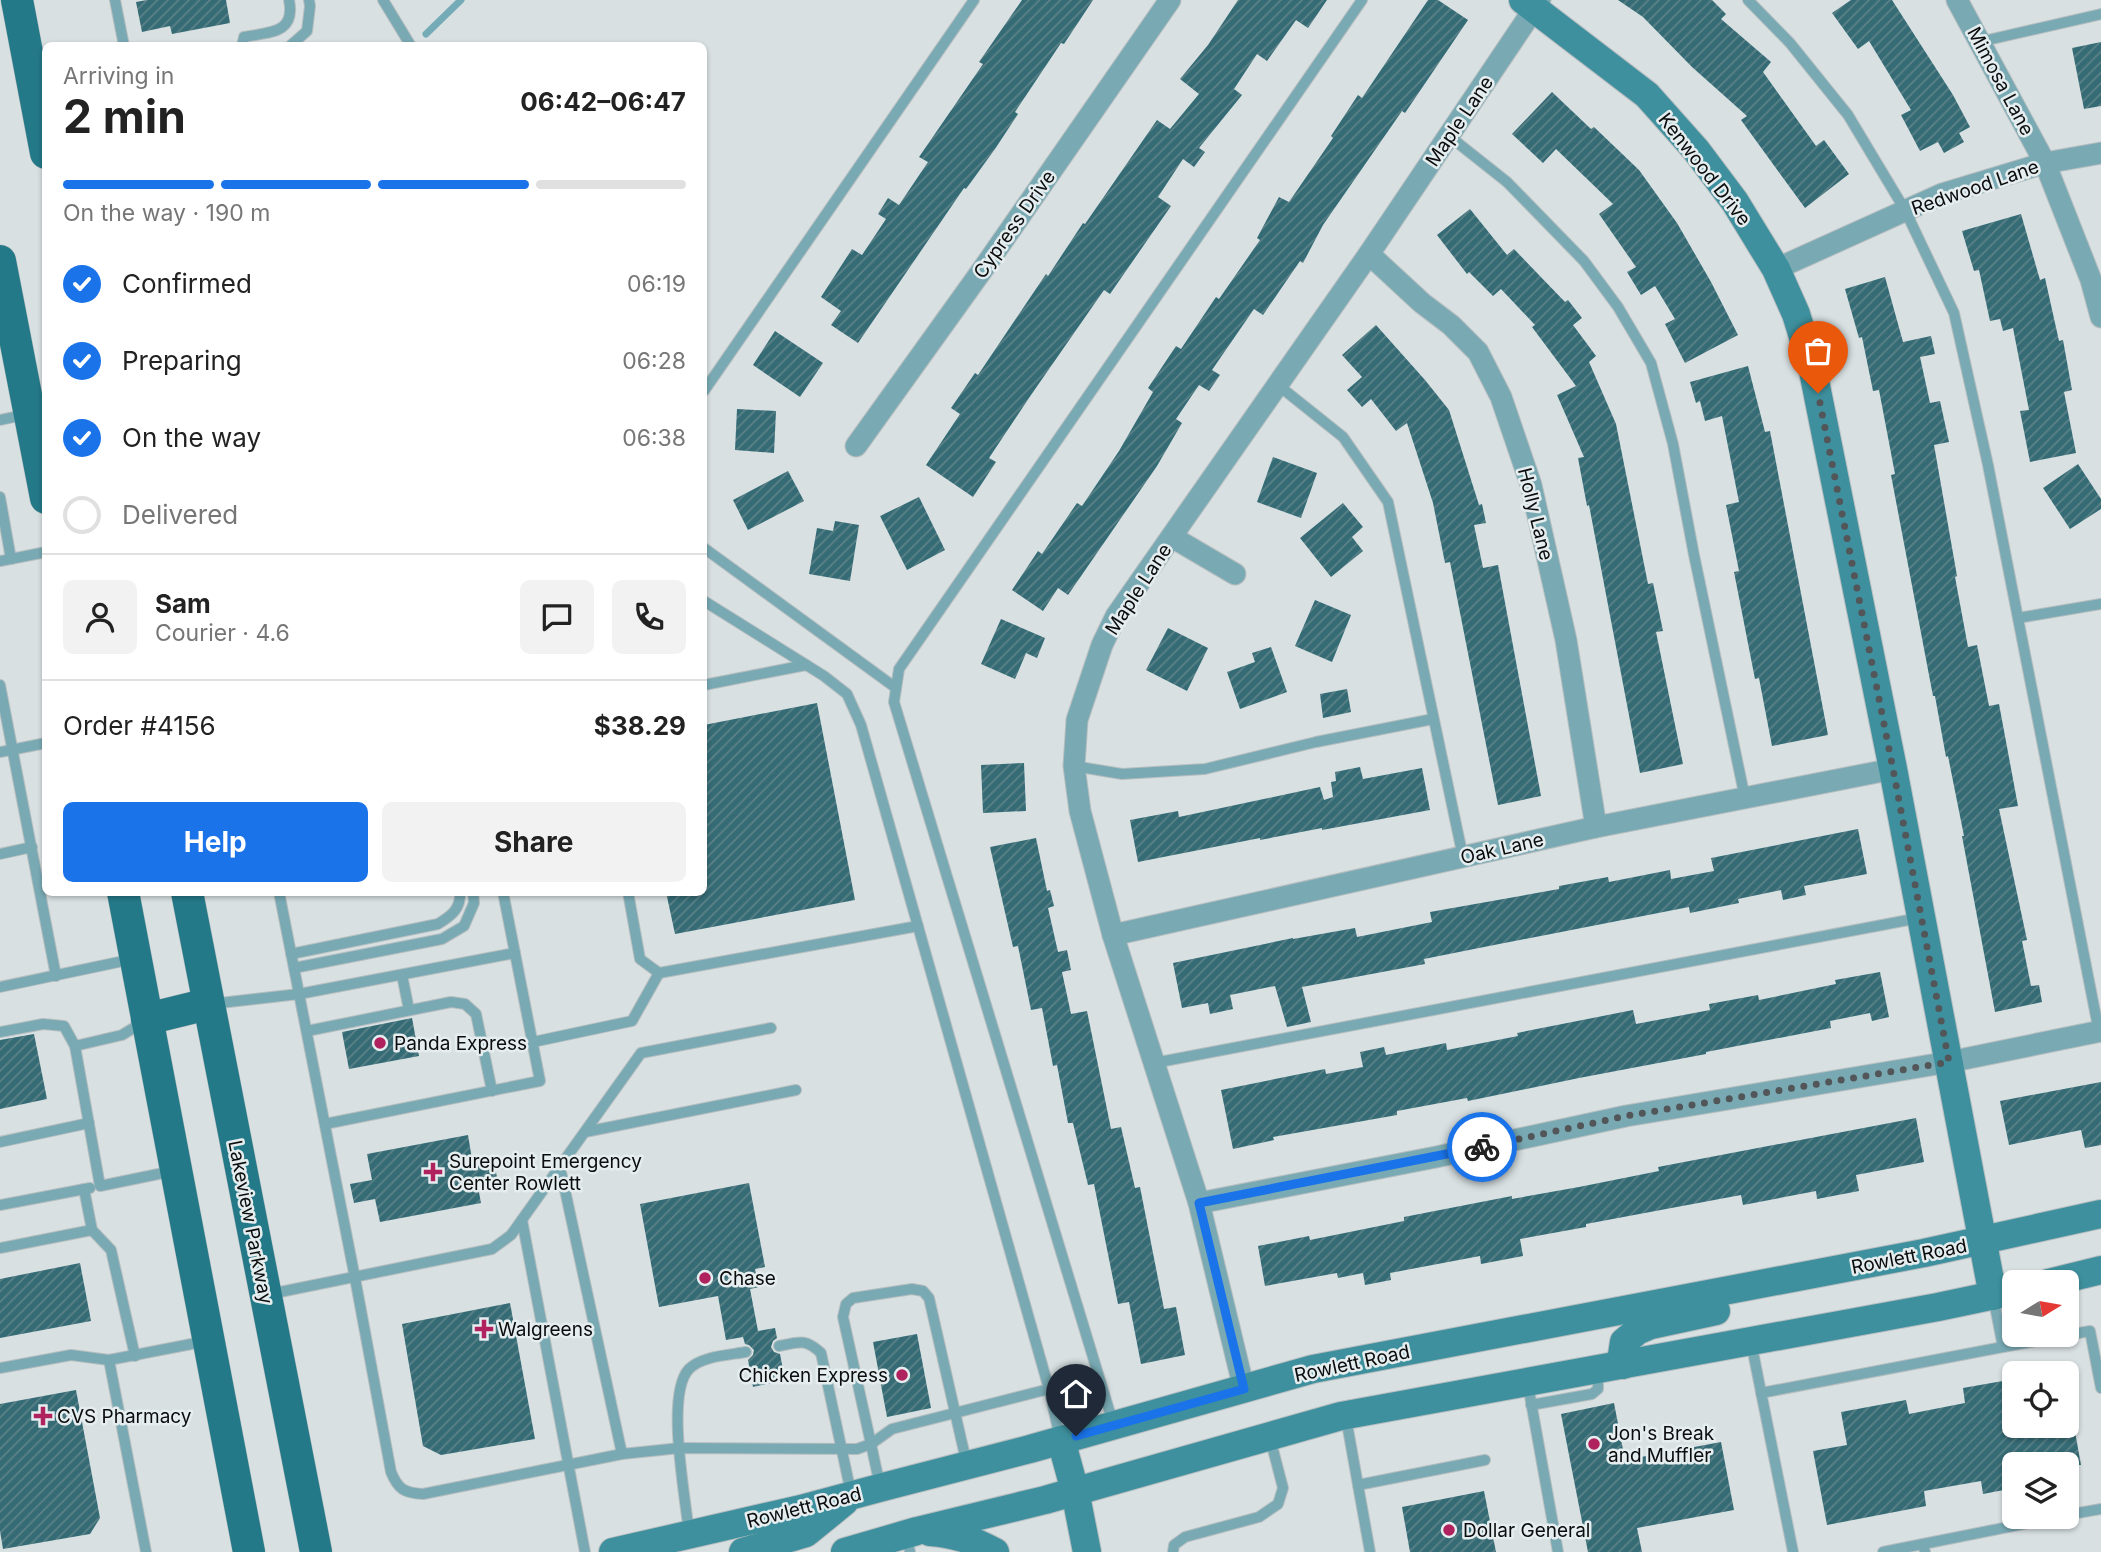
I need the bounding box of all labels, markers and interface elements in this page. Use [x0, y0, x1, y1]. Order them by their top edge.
street label: Mimosa Lane [1962, 23, 2039, 139]
text: Arriving in [63, 62, 174, 90]
street label: Maple Lane [1421, 72, 1498, 171]
text: 06:42–06:47 [520, 86, 686, 117]
text: 2 min [63, 88, 186, 144]
street label: Kenwood Drive [1654, 108, 1756, 230]
street label: Redwood Lane [1908, 155, 2042, 220]
street label: Cypress Drive [969, 166, 1060, 283]
text: On the way · 190 m [63, 199, 270, 227]
icon: check [63, 265, 101, 303]
text: Confirmed [122, 268, 252, 299]
text: 06:19 [627, 270, 686, 298]
pin [1788, 321, 1848, 393]
icon: bag [1799, 332, 1837, 370]
icon: check [63, 342, 101, 380]
text: Preparing [122, 345, 242, 376]
text: 06:28 [622, 347, 686, 375]
icon: check [63, 419, 101, 457]
text: On the way [122, 422, 261, 453]
text: 06:38 [622, 424, 686, 452]
street label: Holly Lane [1513, 465, 1558, 563]
text: Delivered [122, 499, 238, 530]
street label: Maple Lane [1100, 539, 1176, 639]
button: person [63, 580, 137, 654]
button: chat [520, 580, 594, 654]
button: phone [612, 580, 686, 654]
text: Sam [155, 588, 211, 619]
text: Courier · 4.6 [155, 619, 290, 647]
text: Order #4156 [63, 710, 216, 741]
text: $38.29 [594, 710, 686, 741]
button: Help [63, 802, 368, 882]
button: Share [382, 802, 686, 882]
street label: Oak Lane [1458, 828, 1546, 869]
place label: Panda Express [394, 1032, 527, 1055]
marker: Panda Express [372, 1035, 388, 1051]
courier [1447, 1112, 1517, 1182]
icon: bike [1463, 1128, 1501, 1166]
street label: Lakeview Parkway [223, 1138, 278, 1306]
place label: Surepoint Emergency Center Rowlett [449, 1150, 642, 1195]
marker: Surepoint Emergency Center Rowlett [423, 1162, 443, 1182]
street label: Rowlett Road [1849, 1234, 1969, 1279]
place label: Chase [719, 1267, 776, 1290]
marker: Chase [697, 1270, 713, 1286]
north arrow [2002, 1270, 2079, 1348]
map controls [2002, 1270, 2079, 1529]
place label: Walgreens [498, 1318, 593, 1341]
marker: Walgreens [476, 1321, 492, 1337]
street label: Rowlett Road [1292, 1340, 1412, 1387]
button: locate [2002, 1361, 2079, 1438]
place label: Chicken Express [738, 1364, 888, 1387]
pin [1046, 1364, 1106, 1436]
marker: Chicken Express [894, 1367, 910, 1383]
icon: home [1057, 1375, 1095, 1413]
place label: CVS Pharmacy [57, 1405, 192, 1428]
marker: CVS Pharmacy [35, 1408, 51, 1424]
place label: Jon's Break and Muffler [1608, 1422, 1715, 1467]
marker: Jon's Break and Muffler [1586, 1436, 1602, 1452]
button: layers [2002, 1452, 2079, 1529]
street label: Rowlett Road [744, 1482, 864, 1533]
place label: Dollar General [1463, 1519, 1590, 1542]
marker: Dollar General [1441, 1522, 1457, 1538]

